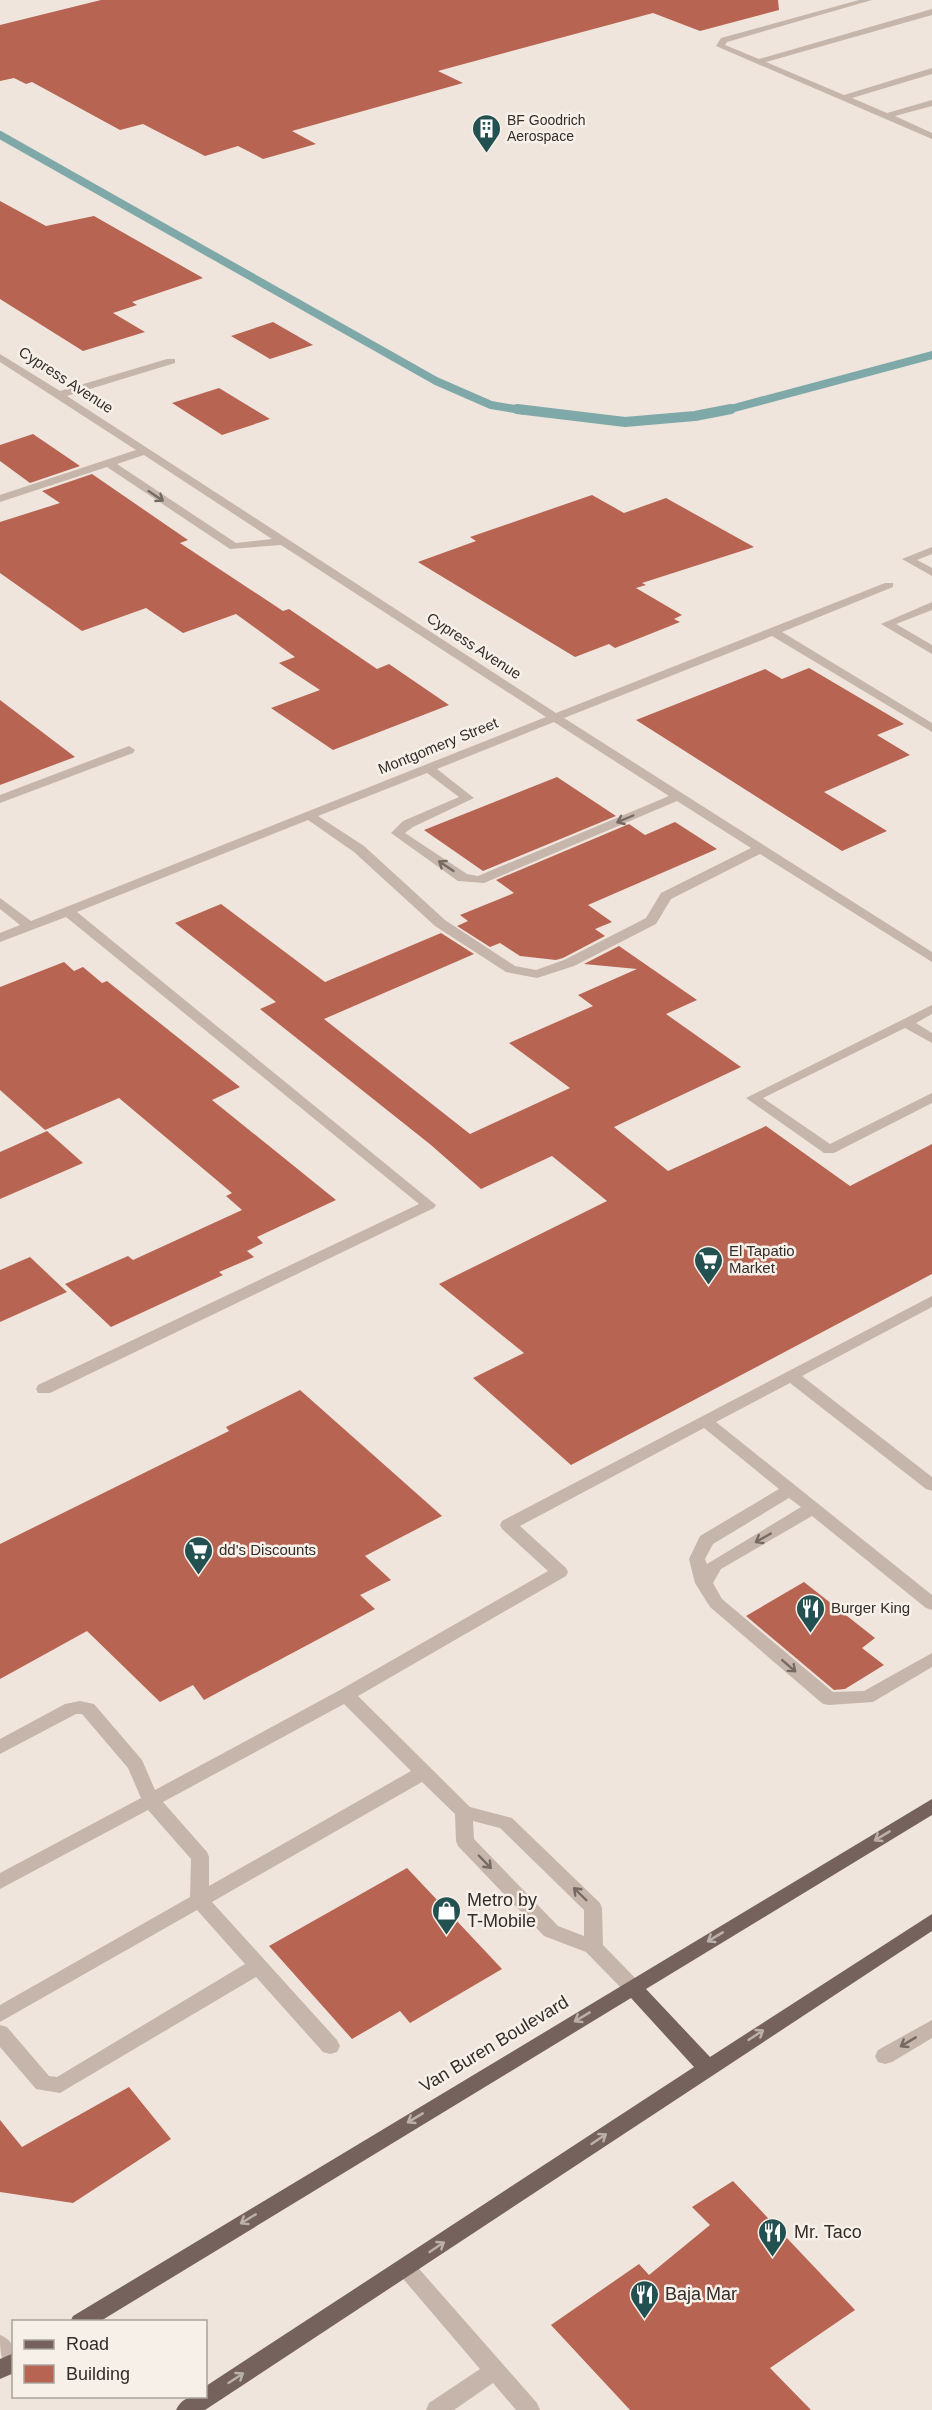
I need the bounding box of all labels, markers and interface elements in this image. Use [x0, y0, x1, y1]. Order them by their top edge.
building icon: BF Goodrich Aerospace [470, 112, 502, 154]
place label: BF Goodrich Aerospace [507, 112, 586, 144]
street label: Cypress Avenue [16, 343, 117, 416]
one-way arrow [148, 490, 164, 502]
street label: Cypress Avenue [424, 609, 525, 682]
street label: Montgomery Street [375, 713, 501, 777]
one-way arrow [616, 814, 634, 825]
one-way arrow [438, 860, 454, 872]
place label: El Tapatio Market [729, 1242, 795, 1276]
supermarket icon: El Tapatio Market [692, 1244, 724, 1286]
one-way arrow [755, 1532, 772, 1544]
supermarket icon: dd's Discounts [182, 1534, 214, 1576]
place label: dd's Discounts [219, 1541, 316, 1558]
restaurant icon: Burger King [794, 1592, 826, 1634]
place label: Burger King [831, 1599, 910, 1616]
one-way arrow [781, 1659, 797, 1672]
one-way arrow [874, 1831, 891, 1843]
one-way arrow [478, 1854, 492, 1869]
one-way arrow [572, 1887, 587, 1902]
place label: Metro by T-Mobile [467, 1890, 537, 1931]
shop icon: Metro by T-Mobile [430, 1894, 462, 1936]
one-way arrow [707, 1931, 724, 1943]
street label: Van Buren Boulevard [416, 1992, 572, 2096]
one-way arrow [574, 2011, 591, 2023]
one-way arrow [747, 2029, 764, 2041]
one-way arrow [900, 2036, 917, 2048]
one-way arrow [407, 2112, 424, 2124]
one-way arrow [591, 2133, 607, 2145]
one-way arrow [240, 2213, 257, 2226]
restaurant icon: Mr. Taco [757, 2216, 789, 2258]
place label: Mr. Taco [794, 2222, 862, 2242]
one-way arrow [428, 2241, 445, 2253]
restaurant icon: Baja Mar [628, 2278, 660, 2320]
place label: Baja Mar [665, 2284, 737, 2304]
legend [12, 2320, 207, 2398]
text: Road [66, 2334, 109, 2354]
text: Building [66, 2364, 130, 2384]
one-way arrow [227, 2372, 243, 2384]

